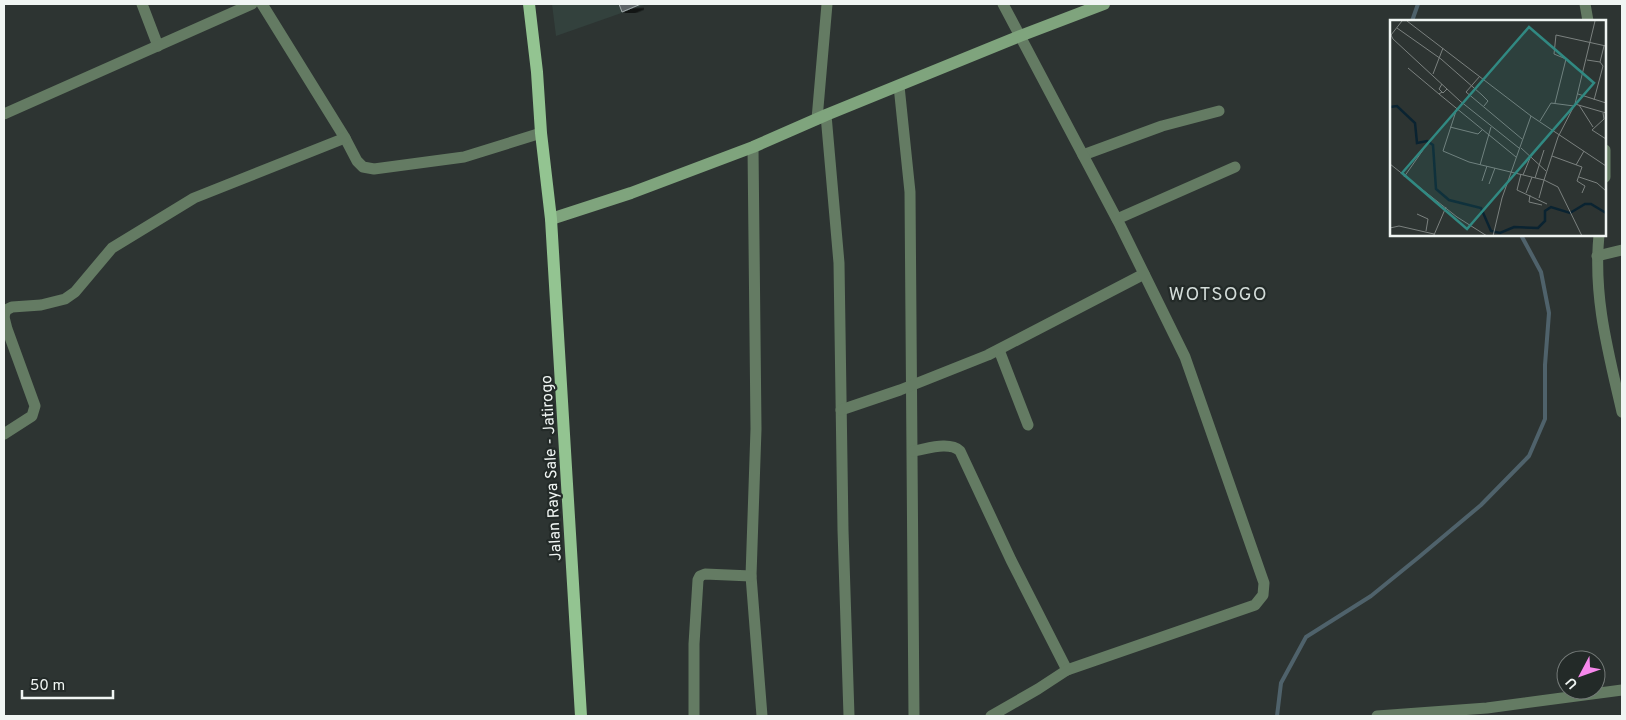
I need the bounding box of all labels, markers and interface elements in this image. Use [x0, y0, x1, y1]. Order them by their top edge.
inset map [1390, 20, 1606, 236]
district label: WOTSOGO [1168, 283, 1268, 307]
street label: Jalan Raya Sale - Jatirogo [537, 374, 567, 561]
north arrow [1556, 650, 1606, 700]
scale bar [22, 668, 114, 700]
text: U [1563, 673, 1582, 692]
text: 50 m [30, 677, 65, 696]

